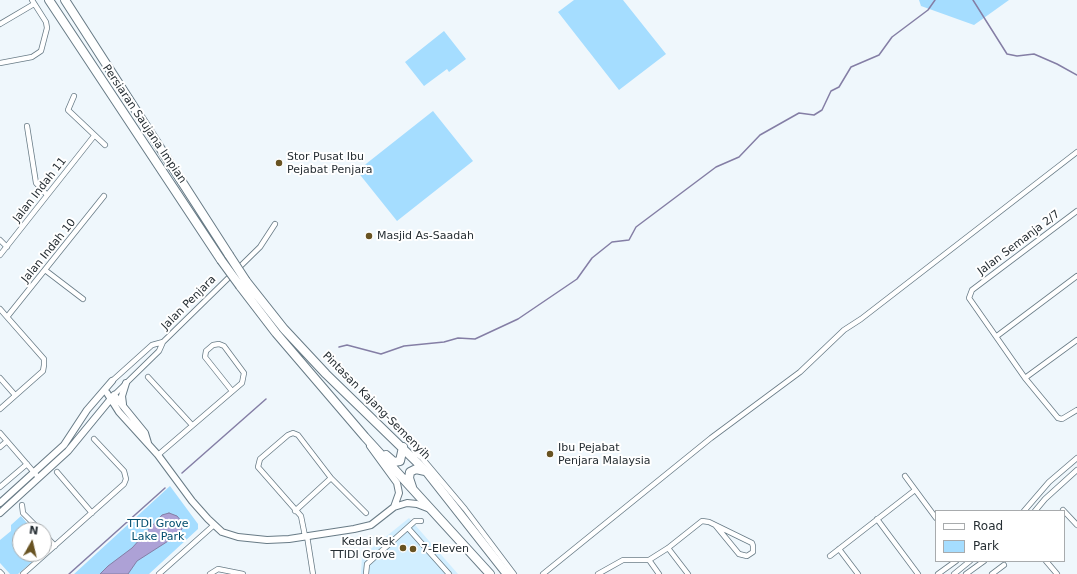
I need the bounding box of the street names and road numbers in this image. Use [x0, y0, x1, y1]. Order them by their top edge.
street label: Persiaran Saujana Impian [99, 62, 189, 186]
street label: Jalan Indah 11 [11, 155, 69, 225]
street label: Jalan Semanja 2/7 [975, 208, 1063, 278]
street label: Jalan Indah 10 [19, 216, 79, 286]
street label: Jalan Penjara [159, 273, 219, 333]
street label: Pintasan Kajang-Semenyih [319, 349, 433, 463]

